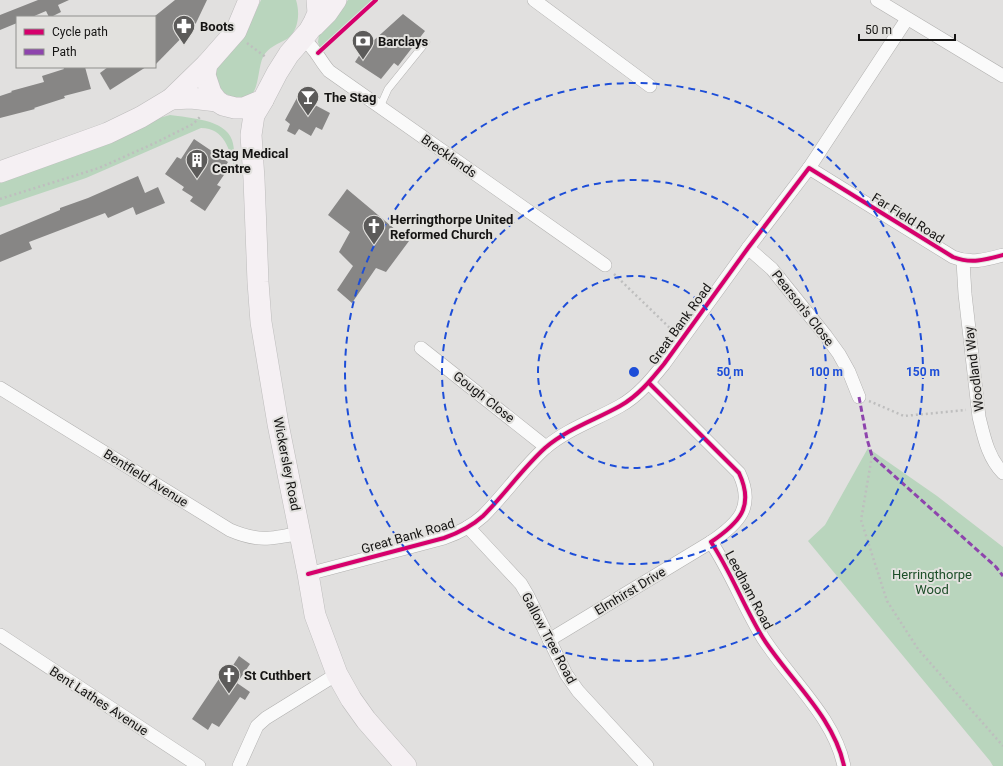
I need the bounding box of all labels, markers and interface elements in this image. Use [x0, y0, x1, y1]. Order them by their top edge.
pharmacy icon: Boots [171, 13, 197, 46]
legend [16, 16, 156, 68]
scale bar [859, 16, 955, 42]
place label: Boots [200, 19, 234, 34]
text: 50 m [865, 23, 892, 37]
text: Cycle path [52, 25, 108, 39]
bank icon: Barclays [350, 28, 376, 61]
place label: Barclays [378, 34, 429, 49]
text: Path [52, 45, 77, 59]
bar icon: The Stag [295, 84, 321, 117]
place label: The Stag [324, 90, 376, 105]
street label: Brecklands [418, 131, 480, 181]
place label: Stag Medical Centre [212, 146, 288, 176]
building icon: Stag Medical Centre [184, 147, 210, 180]
street label: Far Field Road [869, 190, 947, 246]
place label: Herringthorpe United Reformed Church [390, 212, 513, 242]
church icon: Herringthorpe United Reformed Church [361, 213, 387, 246]
street label: Pearson's Close [769, 267, 837, 349]
street label: Great Bank Road [646, 281, 714, 367]
street label: Woodland Way [961, 325, 987, 413]
centre of rings [627, 365, 641, 379]
text: 50 m [716, 365, 744, 379]
text: 100 m [809, 365, 843, 379]
text: 150 m [906, 365, 940, 379]
street label: Gough Close [450, 368, 518, 426]
street label: Wickersley Road [271, 416, 303, 512]
street label: Bentfield Avenue [101, 446, 191, 510]
street label: Great Bank Road [360, 515, 456, 557]
street label: Leedham Road [722, 548, 776, 632]
street label: Elmhirst Drive [592, 564, 668, 618]
park label: Herringthorpe Wood [892, 567, 972, 597]
street label: Gallow Tree Road [519, 590, 579, 686]
church icon: St Cuthbert [216, 662, 242, 695]
street label: Bent Lathes Avenue [47, 664, 151, 739]
place label: St Cuthbert [244, 668, 312, 683]

